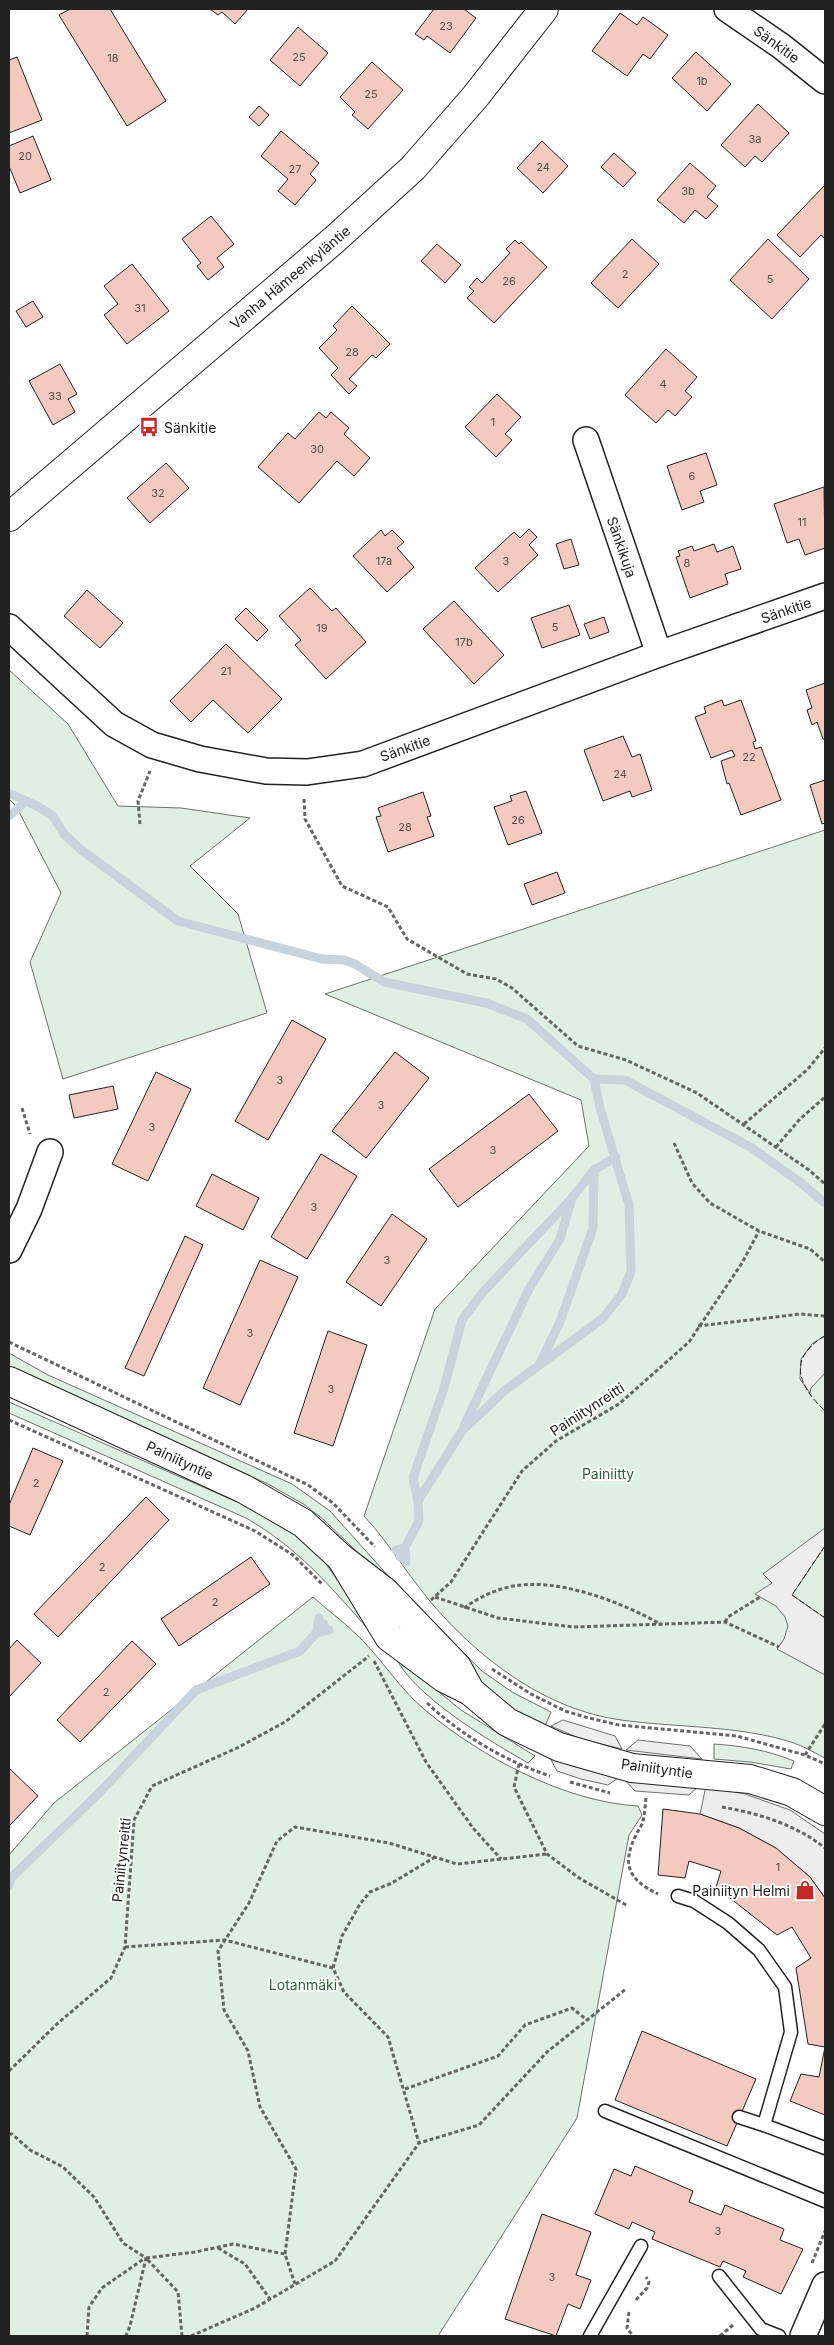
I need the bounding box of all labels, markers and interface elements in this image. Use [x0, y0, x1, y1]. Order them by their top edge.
house number: 23 [439, 19, 453, 33]
street label: Sänkitie [751, 22, 803, 66]
house number: 25 [292, 50, 306, 64]
house number: 18 [107, 51, 119, 65]
house number: 1b [696, 74, 708, 88]
house number: 25 [364, 87, 378, 101]
house number: 3a [749, 132, 761, 146]
house number: 20 [18, 149, 32, 163]
house number: 24 [536, 160, 550, 174]
house number: 27 [289, 162, 301, 176]
house number: 3b [681, 184, 695, 198]
street label: Vanha Hämeenkyläntie [226, 222, 354, 332]
house number: 2 [622, 267, 628, 281]
house number: 5 [767, 272, 774, 286]
house number: 26 [502, 274, 516, 288]
house number: 31 [134, 301, 146, 315]
house number: 28 [345, 345, 359, 359]
house number: 4 [659, 377, 667, 391]
house number: 33 [48, 389, 62, 403]
house number: 1 [491, 415, 495, 429]
bus stop icon: Sänkitie [138, 416, 160, 438]
place label: Sänkitie [164, 419, 216, 436]
house number: 30 [310, 442, 324, 456]
house number: 6 [689, 469, 696, 483]
house number: 32 [151, 486, 165, 500]
street label: Sänkikuja [604, 514, 640, 580]
house number: 11 [798, 515, 806, 529]
house number: 17a [376, 554, 392, 568]
house number: 3 [503, 554, 510, 568]
house number: 8 [684, 556, 691, 570]
street label: Sänkitie [758, 593, 814, 627]
house number: 5 [552, 620, 559, 634]
house number: 19 [316, 621, 328, 635]
house number: 17b [455, 635, 473, 649]
house number: 21 [220, 664, 232, 678]
street label: Sänkitie [378, 731, 432, 765]
house number: 22 [742, 750, 756, 764]
house number: 24 [613, 767, 627, 781]
house number: 26 [511, 813, 525, 827]
house number: 28 [398, 820, 412, 834]
house number: 3 [277, 1073, 284, 1087]
house number: 3 [378, 1098, 385, 1112]
house number: 3 [149, 1120, 156, 1134]
house number: 3 [490, 1143, 497, 1157]
house number: 3 [311, 1200, 318, 1214]
house number: 3 [384, 1253, 391, 1267]
house number: 3 [247, 1326, 254, 1340]
street label: Painiitynreitti [547, 1379, 627, 1439]
house number: 3 [328, 1382, 335, 1396]
street label: Painiityntie [144, 1437, 216, 1483]
park label: Painiitty [582, 1465, 634, 1482]
house number: 2 [33, 1476, 39, 1490]
house number: 2 [99, 1560, 105, 1574]
house number: 2 [212, 1595, 218, 1609]
house number: 2 [103, 1685, 109, 1699]
street label: Painiityntie [620, 1755, 694, 1781]
street label: Painiitynreitti [108, 1817, 134, 1903]
house number: 1 [776, 1860, 780, 1874]
shop icon: Painiityn Helmi [794, 1879, 816, 1901]
place label: Painiityn Helmi [692, 1882, 790, 1899]
park label: Lotanmäki [269, 1976, 337, 1993]
house number: 3 [715, 2224, 722, 2238]
house number: 3 [549, 2270, 556, 2284]

